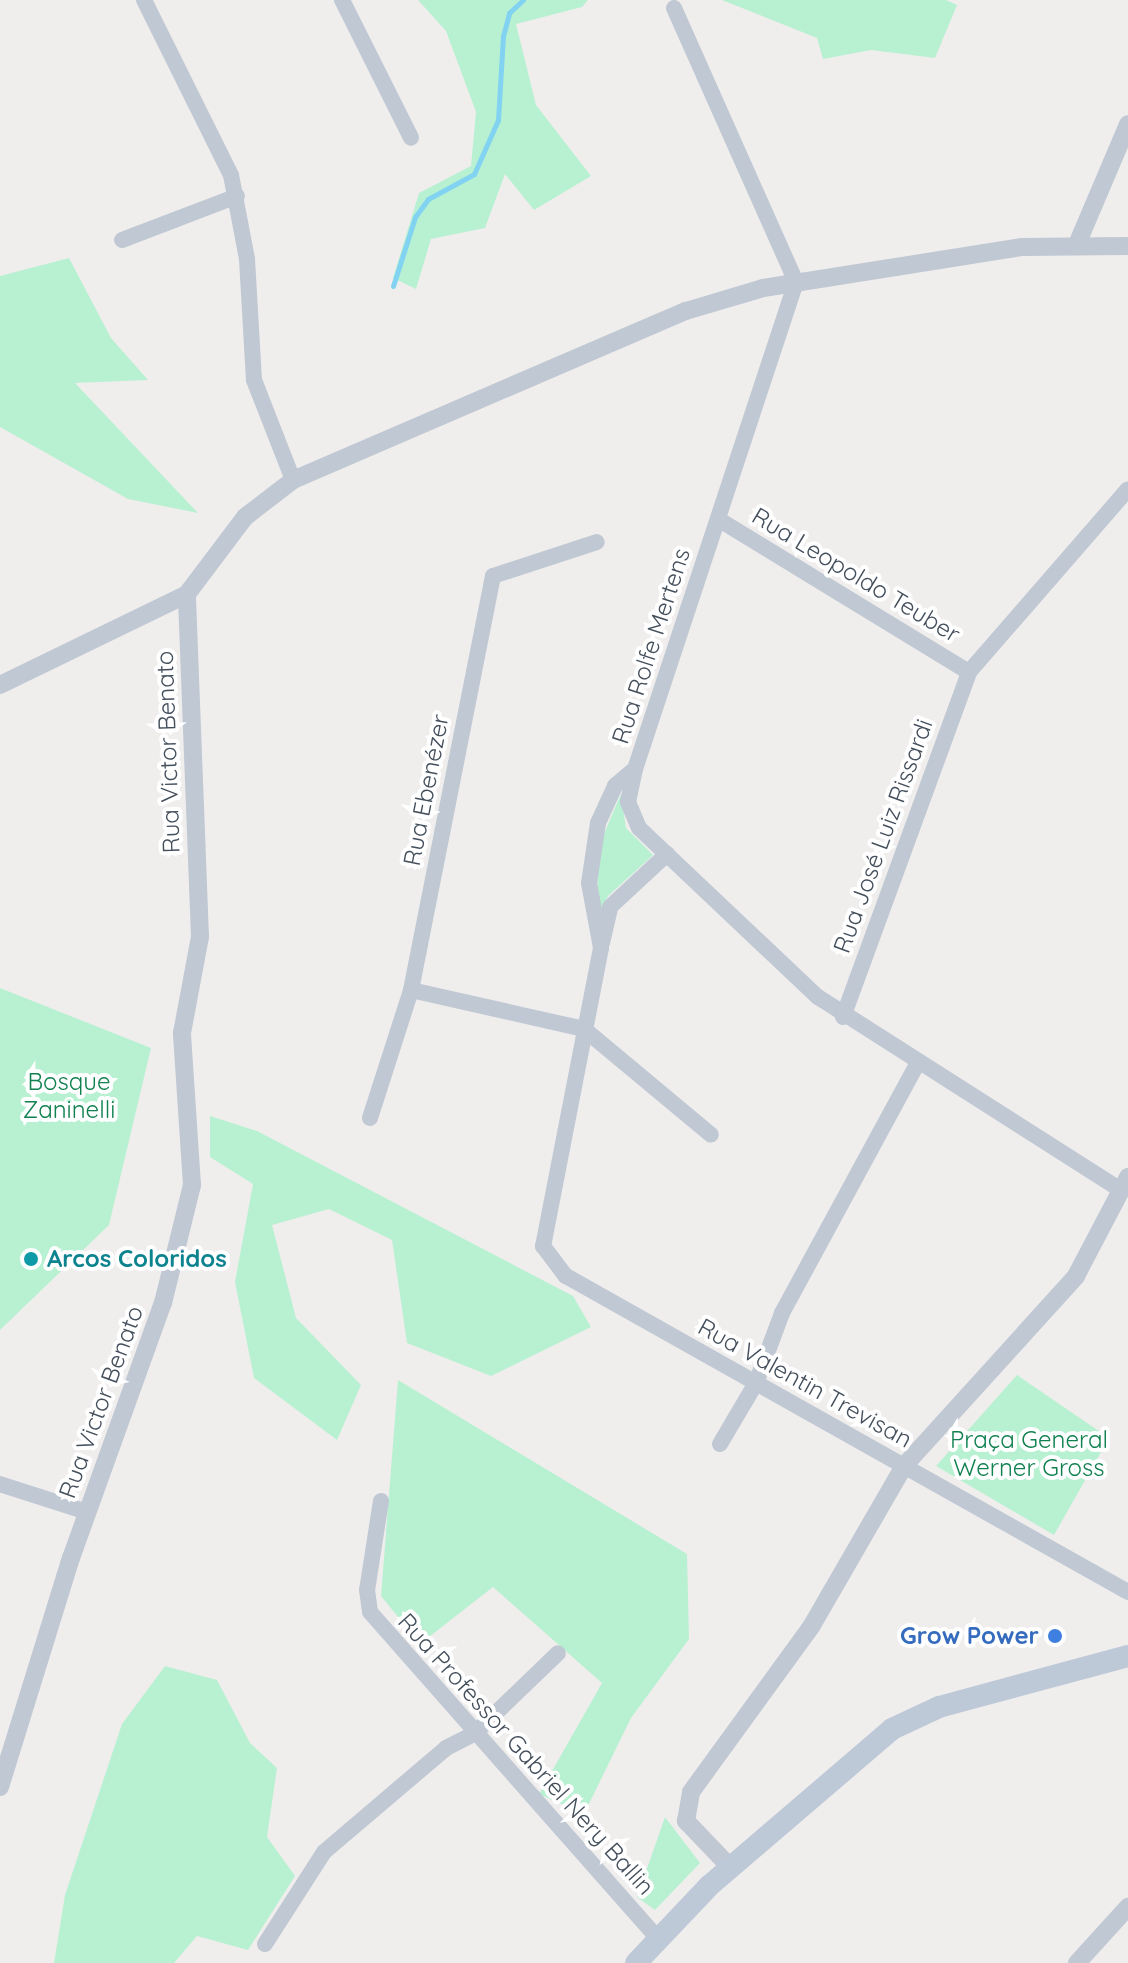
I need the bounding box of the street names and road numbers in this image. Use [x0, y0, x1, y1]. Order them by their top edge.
street label: Rua Leopoldo Teuber [747, 501, 965, 649]
street label: Rua Rolfe Mertens [606, 545, 696, 747]
street label: Rua Victor Benato [150, 650, 186, 854]
street label: Rua Ebenézer [397, 712, 455, 868]
street label: Rua José Luiz Rissardi [827, 715, 939, 957]
street label: Rua Victor Benato [53, 1302, 149, 1502]
street label: Rua Valentin Trevisan [693, 1312, 917, 1454]
street label: Rua Professor Gabriel Nery Ballin [392, 1607, 660, 1901]

